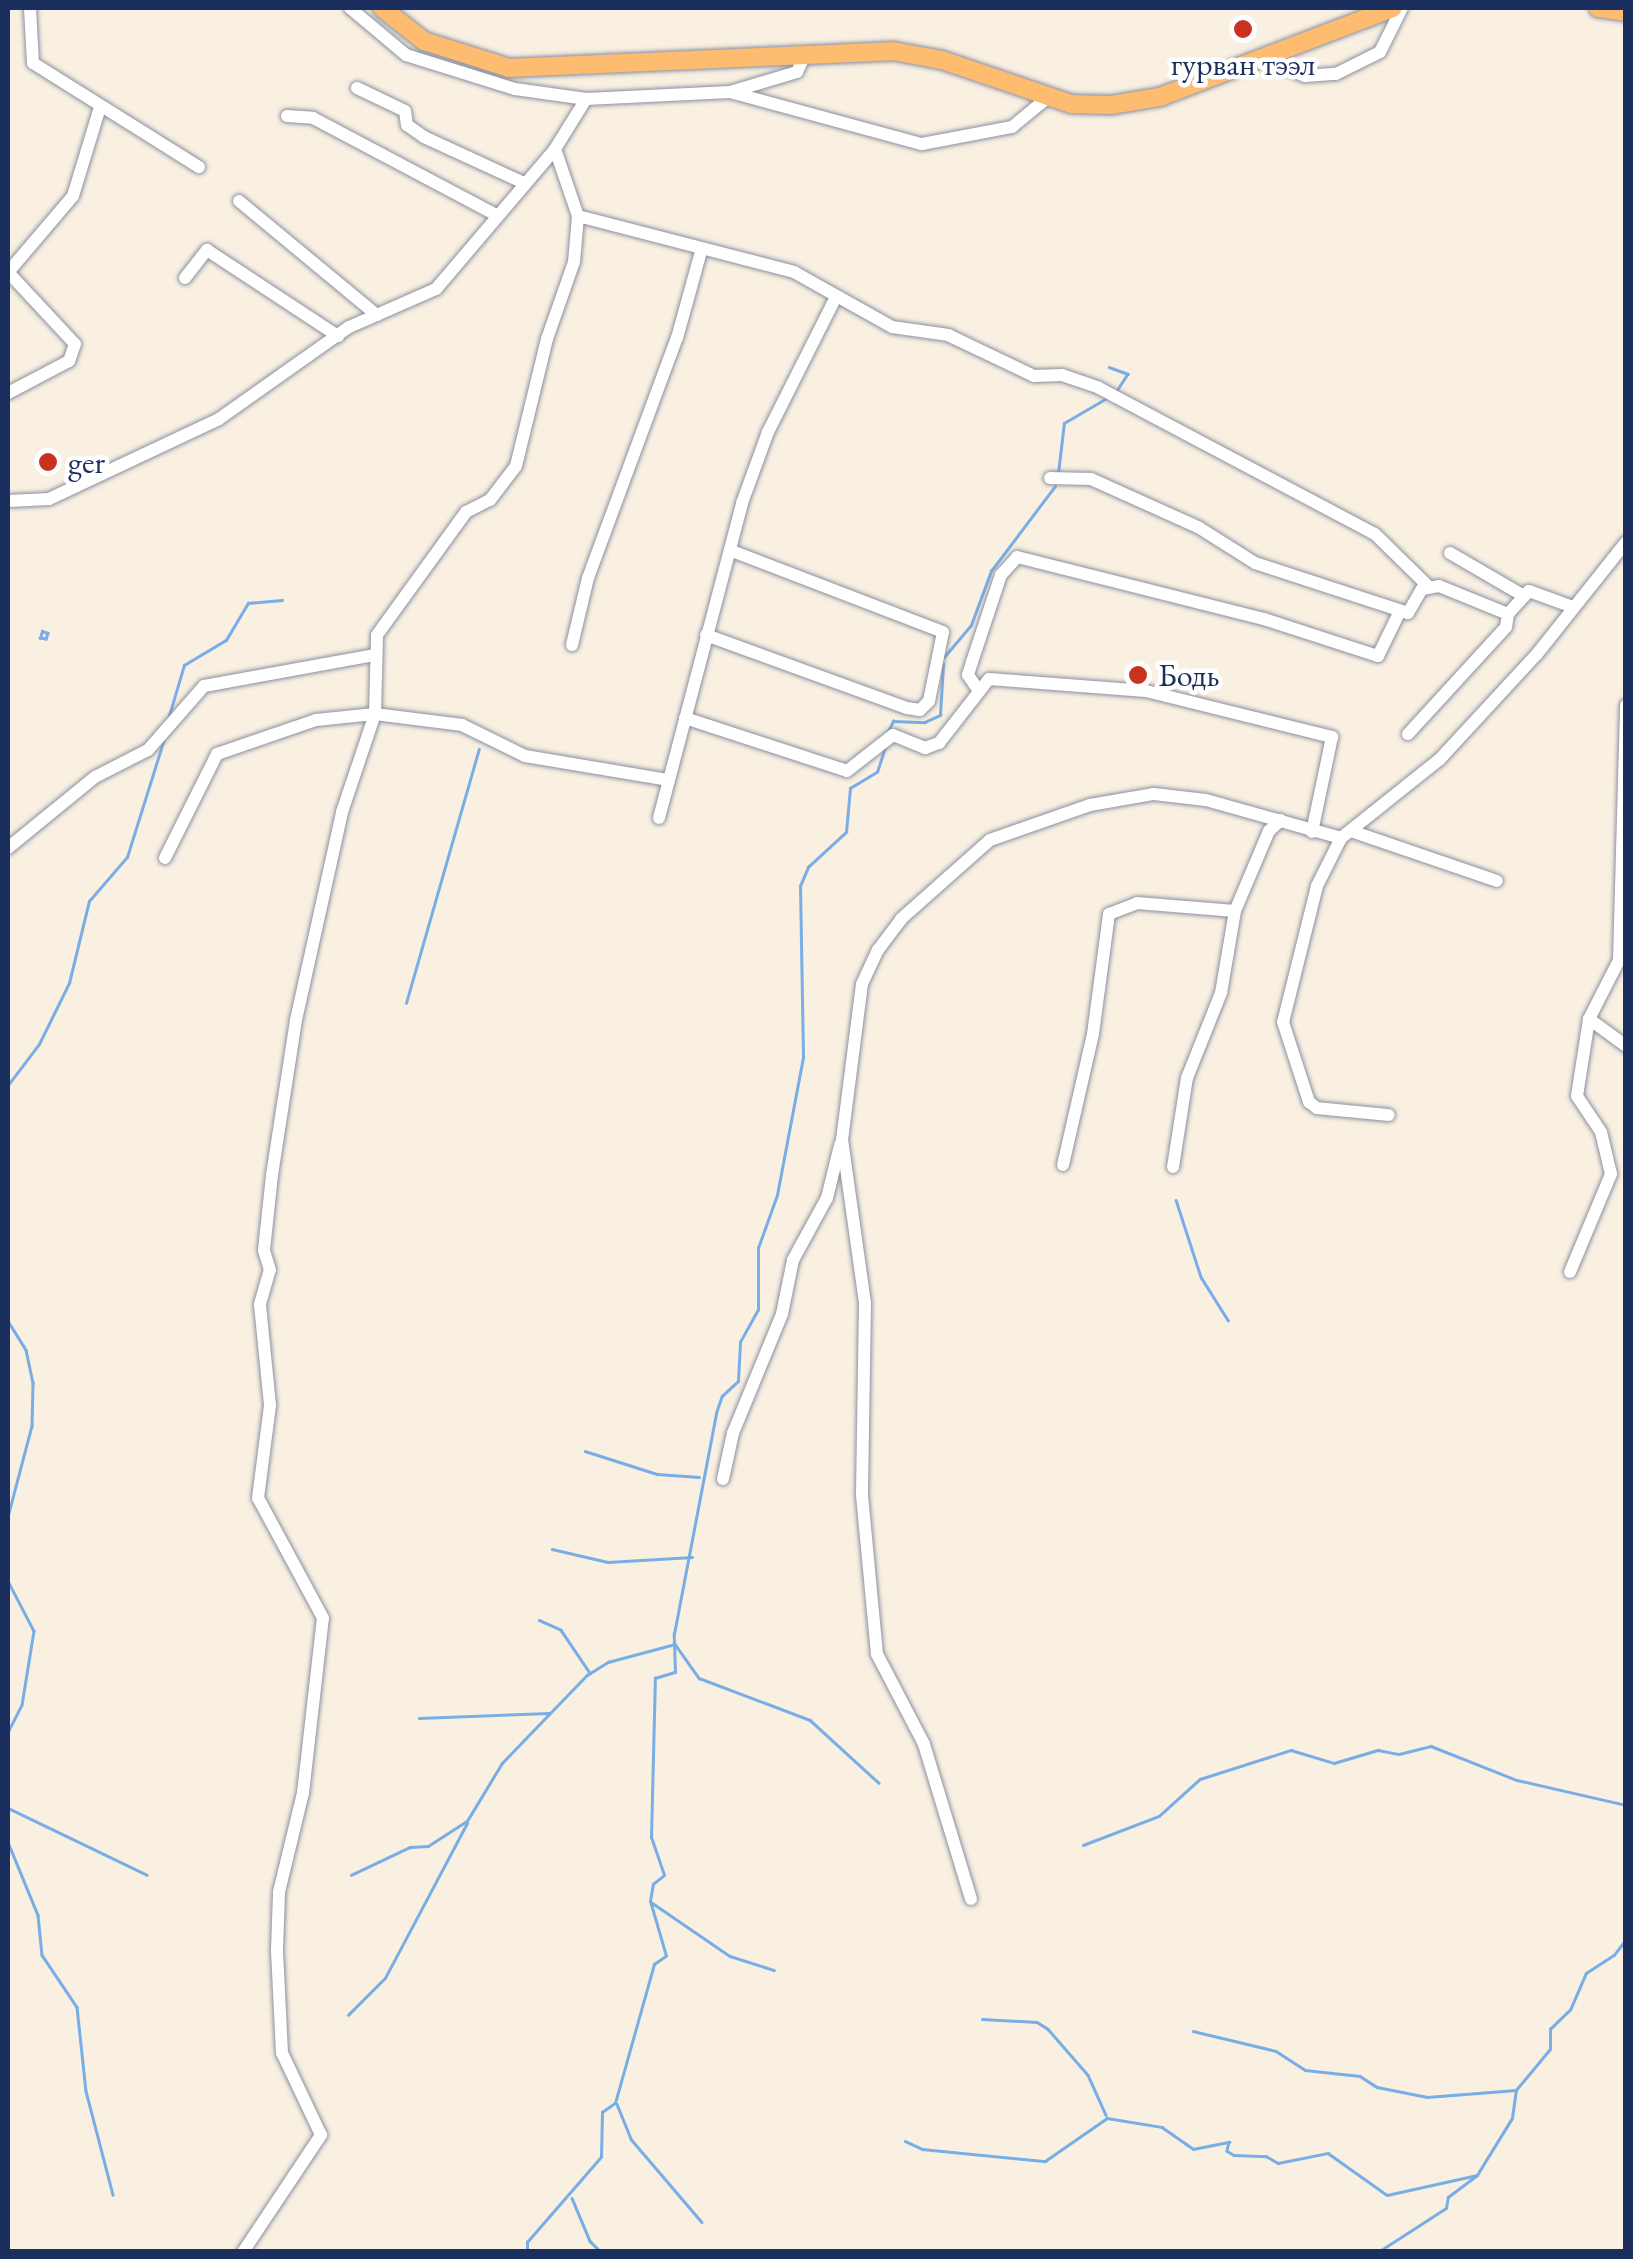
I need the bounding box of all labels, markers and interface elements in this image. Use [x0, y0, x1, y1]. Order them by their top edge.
marker: гурван тээл [1232, 18, 1254, 40]
place label: гурван тээл [1171, 45, 1315, 83]
place label: ger [68, 443, 105, 481]
marker: ger [37, 451, 59, 473]
place label: Бодь [1158, 656, 1219, 694]
marker: Бодь [1127, 664, 1149, 686]

